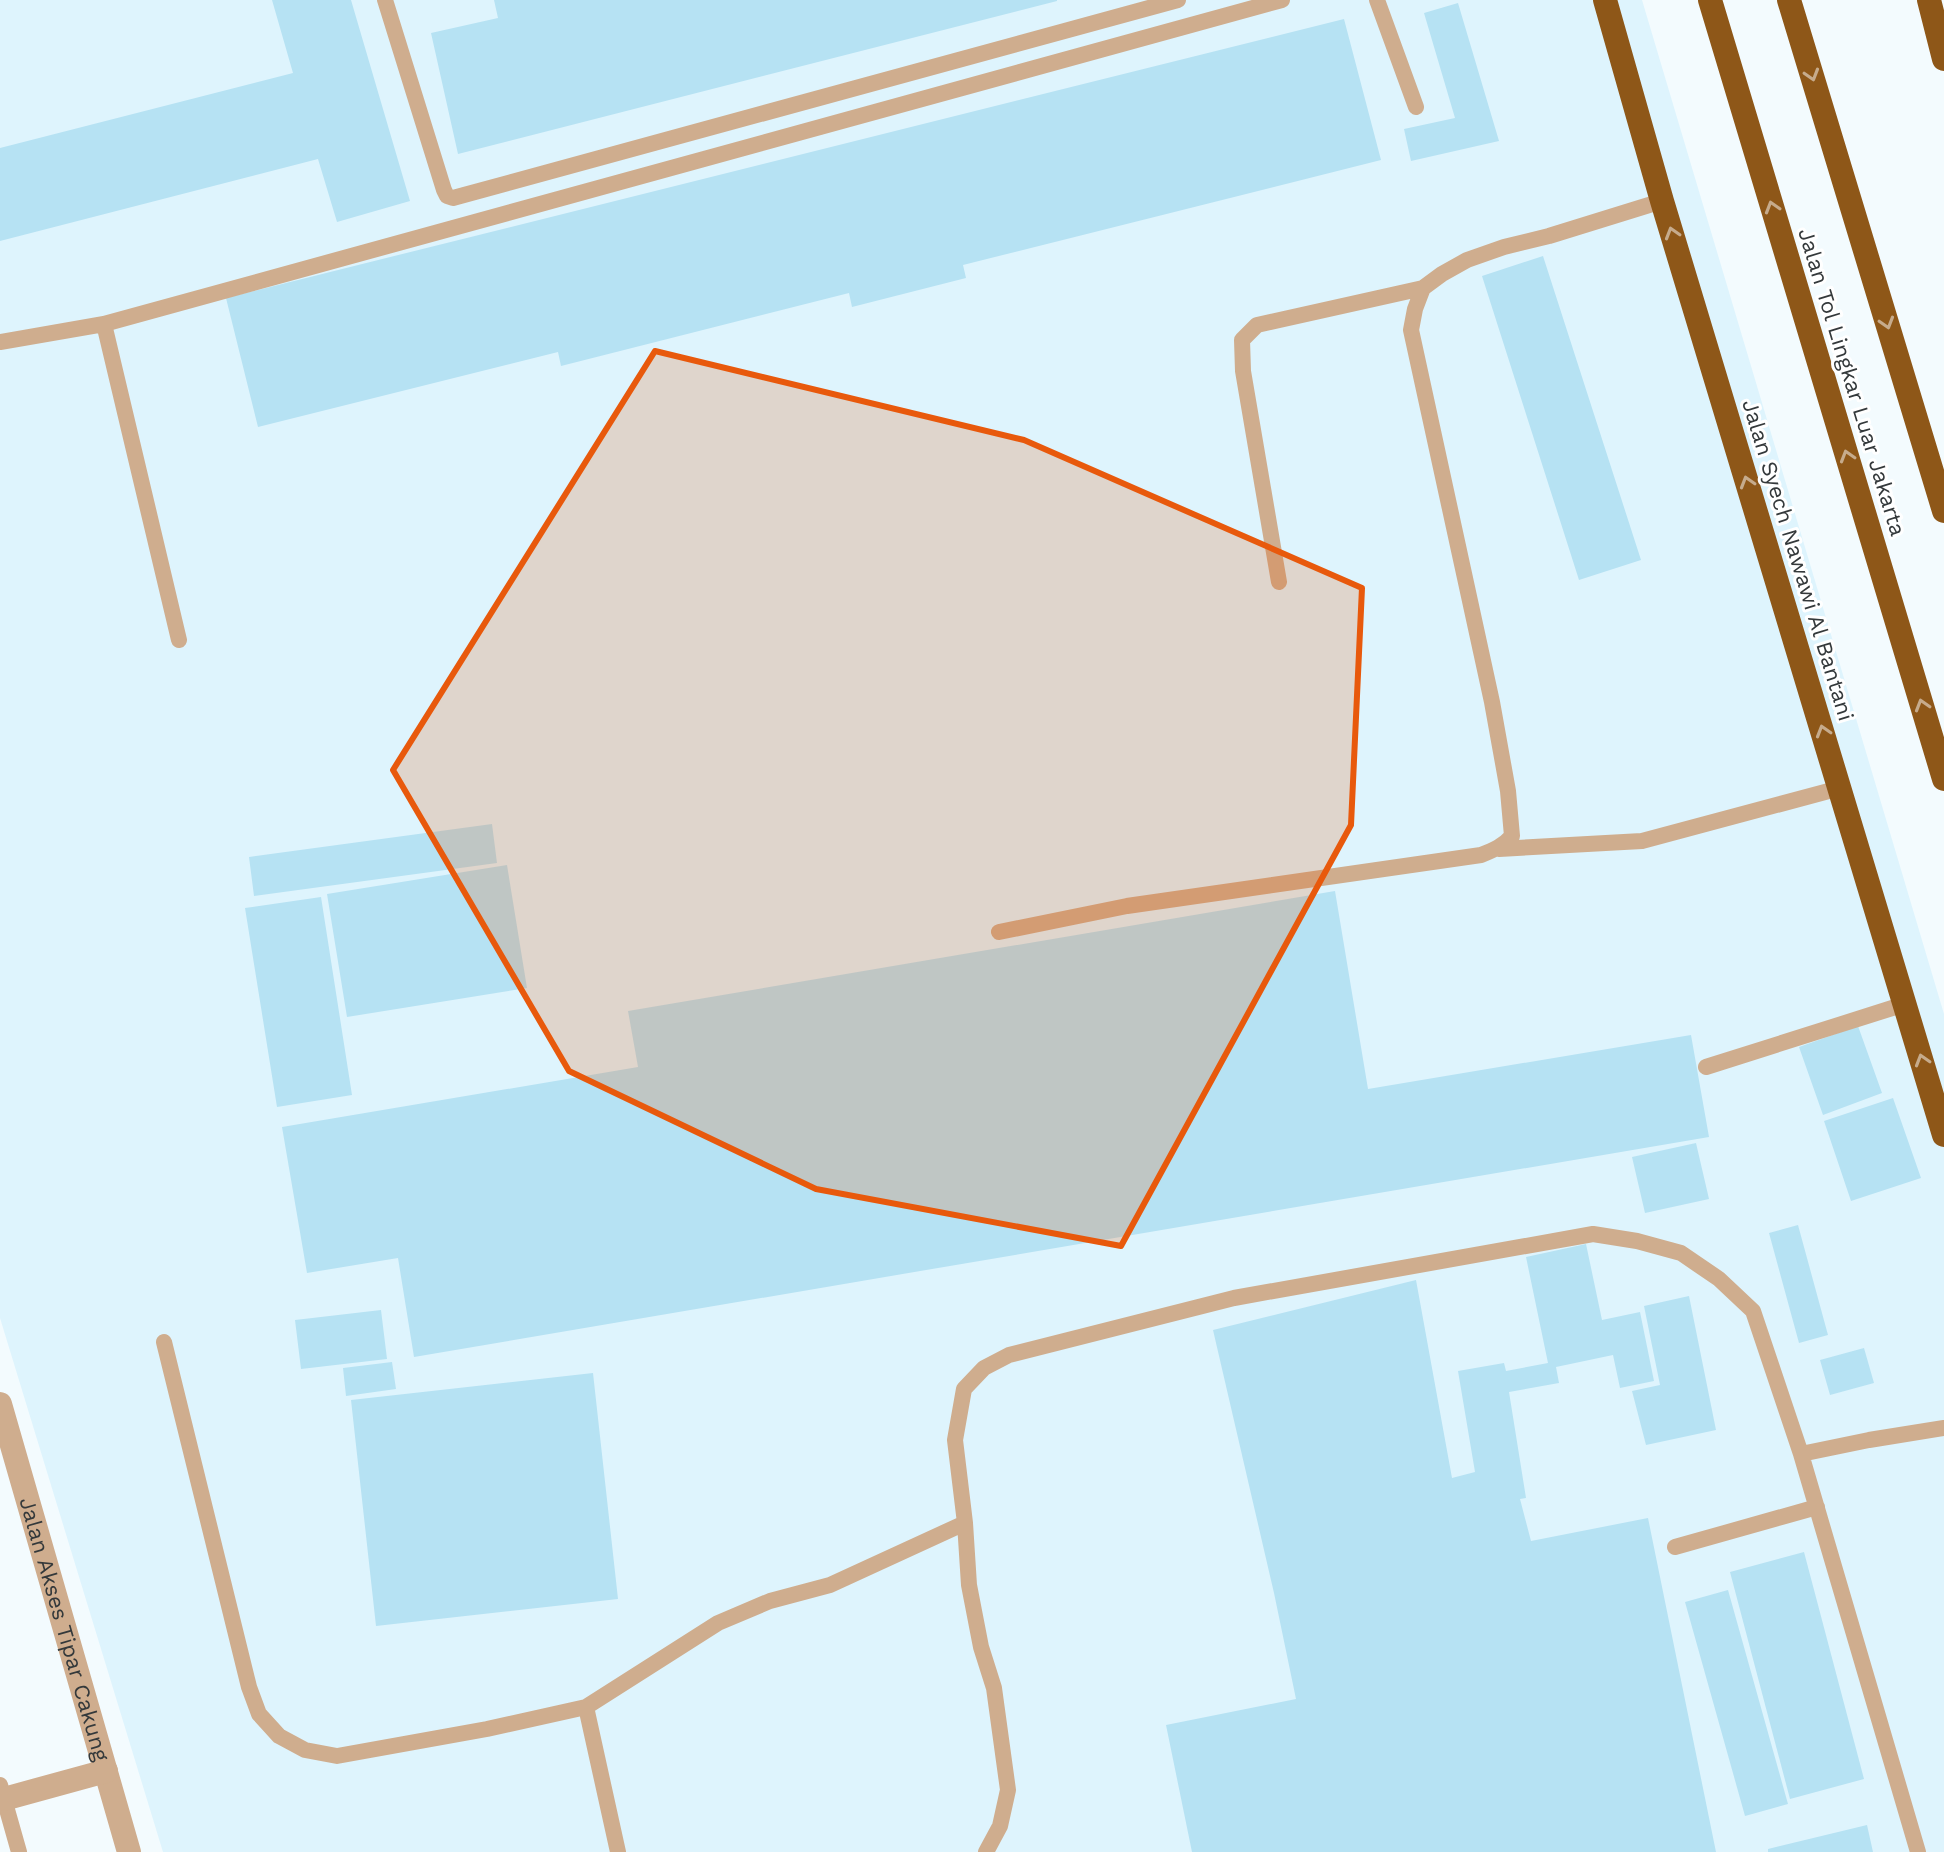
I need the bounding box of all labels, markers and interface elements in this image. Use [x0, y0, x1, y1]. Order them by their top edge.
one-way arrow [1803, 67, 1819, 81]
one-way arrow [1765, 200, 1781, 214]
street label: Jalan Tol Lingkar Luar Jakarta [1793, 225, 1911, 539]
one-way arrow [1665, 227, 1681, 241]
one-way arrow [1878, 316, 1894, 330]
street label: Jalan Syech Nawawi Al Bantani [1737, 396, 1859, 724]
one-way arrow [1840, 449, 1856, 463]
one-way arrow [1740, 476, 1756, 490]
one-way arrow [1915, 698, 1931, 712]
one-way arrow [1816, 725, 1832, 738]
one-way arrow [1915, 1054, 1931, 1068]
street label: Jalan Akses Tipar Cakung [15, 1494, 115, 1764]

